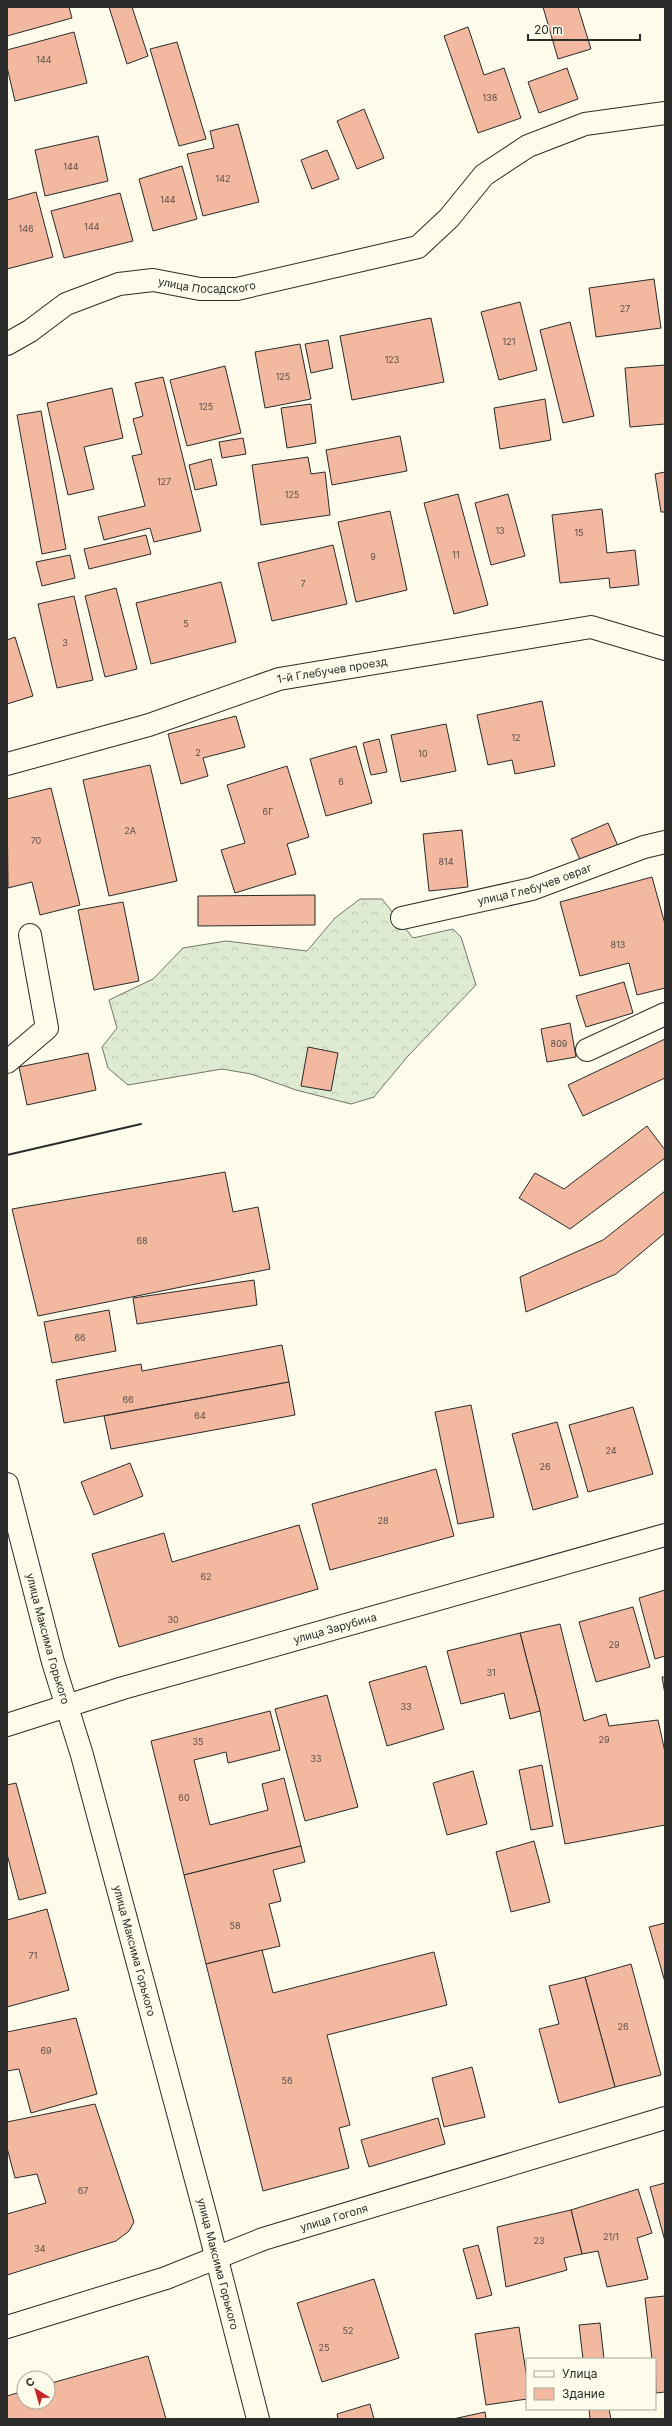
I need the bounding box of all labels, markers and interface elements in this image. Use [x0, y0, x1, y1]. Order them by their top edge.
scale bar [528, 16, 640, 42]
text: 20 m [534, 22, 563, 37]
house number: 144 [36, 54, 52, 65]
house number: 138 [483, 92, 498, 103]
house number: 144 [63, 161, 79, 172]
house number: 142 [216, 173, 230, 184]
house number: 144 [160, 194, 176, 205]
house number: 144 [84, 221, 100, 232]
house number: 146 [18, 223, 34, 234]
street label: улица Посадского [157, 274, 258, 296]
house number: 27 [620, 303, 630, 314]
house number: 121 [503, 336, 515, 347]
house number: 123 [385, 354, 400, 365]
house number: 125 [276, 371, 290, 382]
house number: 125 [199, 401, 213, 412]
house number: 127 [157, 476, 171, 487]
house number: 125 [285, 489, 299, 500]
house number: 13 [495, 525, 505, 536]
house number: 15 [574, 527, 584, 538]
house number: 11 [452, 549, 460, 560]
house number: 9 [370, 551, 376, 562]
house number: 7 [300, 578, 306, 589]
house number: 5 [183, 618, 189, 629]
house number: 3 [62, 637, 68, 648]
street label: 1-й Глебучев проезд [276, 654, 388, 686]
house number: 12 [511, 732, 521, 743]
house number: 2 [195, 747, 201, 758]
house number: 10 [418, 748, 428, 759]
house number: 6 [338, 776, 344, 787]
house number: 6Г [263, 806, 273, 817]
house number: 2А [124, 825, 136, 836]
house number: 70 [31, 835, 42, 846]
house number: 814 [438, 856, 454, 867]
street label: улица Глебучев овраг [476, 860, 594, 908]
house number: 813 [611, 939, 626, 950]
house number: 809 [551, 1038, 568, 1049]
house number: 68 [136, 1235, 148, 1246]
house number: 66 [74, 1332, 86, 1343]
house number: 66 [122, 1394, 134, 1405]
house number: 64 [194, 1410, 206, 1421]
house number: 24 [605, 1445, 617, 1456]
house number: 26 [539, 1461, 551, 1472]
house number: 28 [377, 1515, 389, 1526]
house number: 62 [200, 1571, 212, 1582]
street label: улица Максима Горького [23, 1572, 73, 1706]
street label: улица Зарубина [292, 1610, 378, 1647]
house number: 30 [167, 1614, 179, 1625]
house number: 29 [608, 1639, 620, 1650]
house number: 31 [486, 1667, 496, 1678]
house number: 33 [400, 1701, 412, 1712]
house number: 29 [598, 1734, 610, 1745]
house number: 35 [192, 1736, 204, 1747]
house number: 33 [310, 1753, 322, 1764]
house number: 60 [178, 1792, 190, 1803]
street label: улица Максима Горького [110, 1884, 159, 2018]
house number: 58 [229, 1920, 241, 1931]
house number: 71 [29, 1950, 37, 1961]
house number: 26 [617, 2021, 629, 2032]
house number: 69 [40, 2045, 52, 2056]
house number: 56 [281, 2075, 293, 2086]
house number: 67 [78, 2185, 88, 2196]
street label: улица Максима Горького [194, 2197, 242, 2332]
street label: улица Гоголя [298, 2201, 370, 2234]
house number: 21/1 [603, 2231, 619, 2242]
house number: 23 [533, 2235, 545, 2246]
house number: 34 [34, 2243, 46, 2254]
house number: 52 [343, 2325, 353, 2336]
house number: 25 [319, 2342, 329, 2353]
legend [526, 2358, 656, 2410]
text: Улица [562, 2366, 597, 2381]
north arrow [16, 2370, 56, 2410]
text: С [23, 2374, 37, 2390]
text: Здание [562, 2386, 605, 2401]

